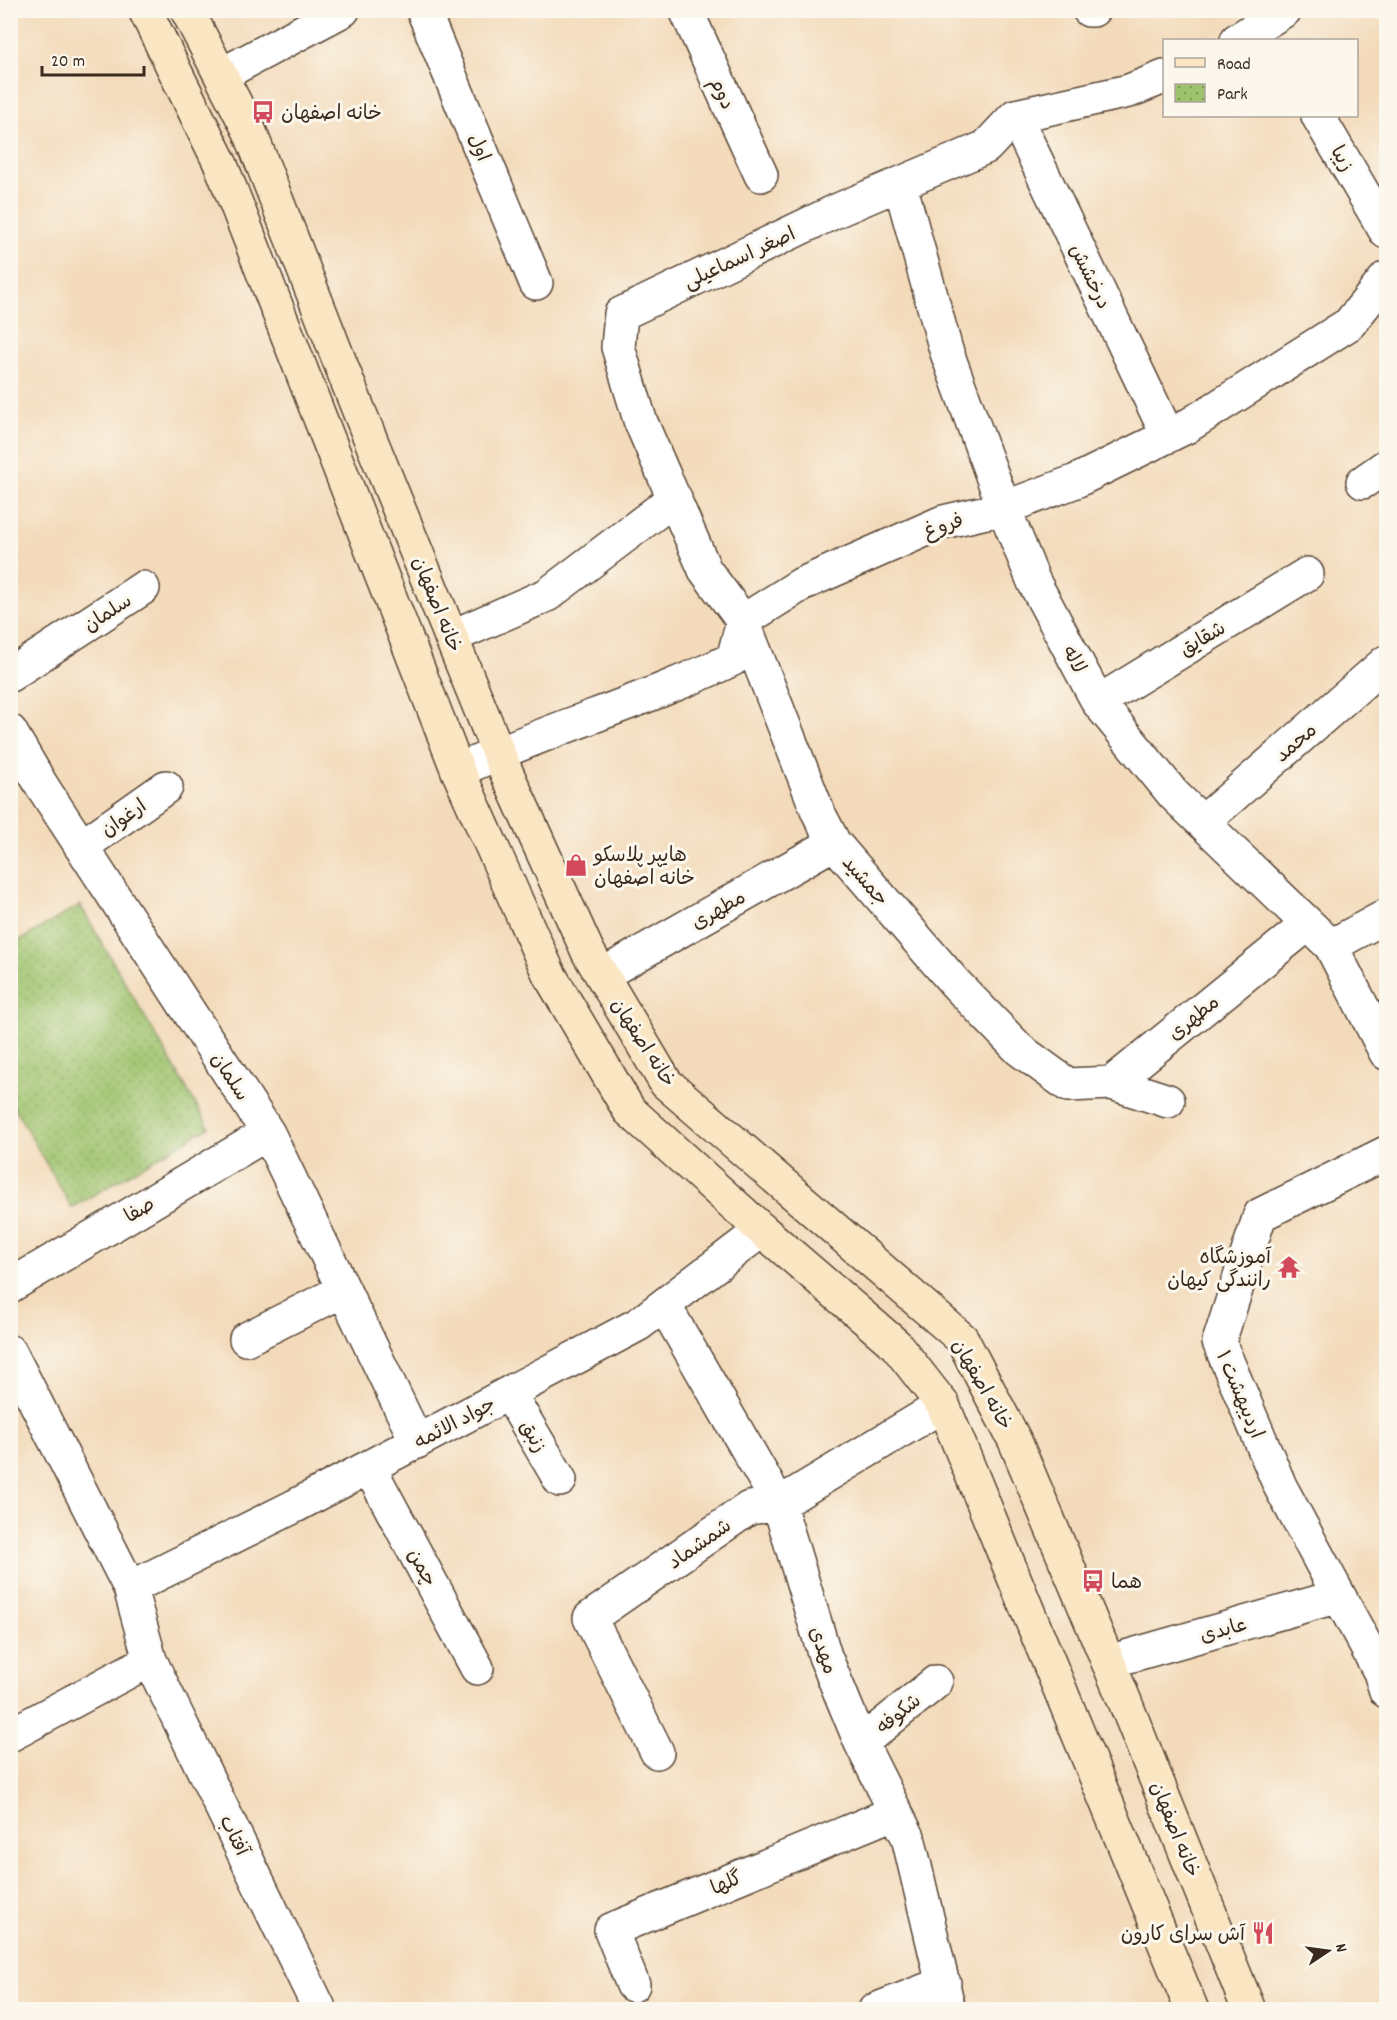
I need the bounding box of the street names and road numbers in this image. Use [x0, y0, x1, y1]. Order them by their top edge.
street label: دوم [701, 74, 740, 115]
street label: اول [459, 130, 496, 166]
street label: زیبا [1322, 141, 1359, 178]
street label: اصغر اسماعیلی [680, 222, 801, 298]
street label: درخشش [1061, 240, 1116, 315]
street label: فروغ [920, 508, 968, 548]
street label: خانه اصفهان [403, 553, 467, 657]
street label: سلمان [79, 588, 138, 641]
street label: شقایق [1175, 616, 1232, 665]
street label: لاله [1053, 641, 1091, 679]
street label: محمد [1270, 718, 1324, 771]
street label: ارغوان [96, 794, 153, 845]
street label: جمشید [834, 851, 894, 913]
street label: مطهری [687, 885, 752, 938]
street label: مطهری [1163, 990, 1227, 1049]
street label: خانه اصفهان [602, 994, 681, 1094]
street label: سلمان [202, 1048, 255, 1107]
street label: صفا [120, 1192, 161, 1232]
street label: خانه اصفهان [943, 1335, 1018, 1436]
street label: اردیبهشت ۱ [1207, 1347, 1269, 1443]
street label: جواد الائمه [410, 1391, 501, 1458]
street label: زنبق [511, 1416, 552, 1459]
street label: شمشماد [663, 1513, 738, 1578]
street label: چمن [399, 1544, 442, 1592]
street label: عابدی [1197, 1612, 1251, 1652]
street label: مهدی [800, 1623, 842, 1678]
street label: شکوفه [871, 1688, 928, 1742]
street label: خانه اصفهان [1141, 1778, 1205, 1882]
street label: آفتاب [210, 1811, 255, 1862]
street label: گلها [707, 1866, 747, 1904]

